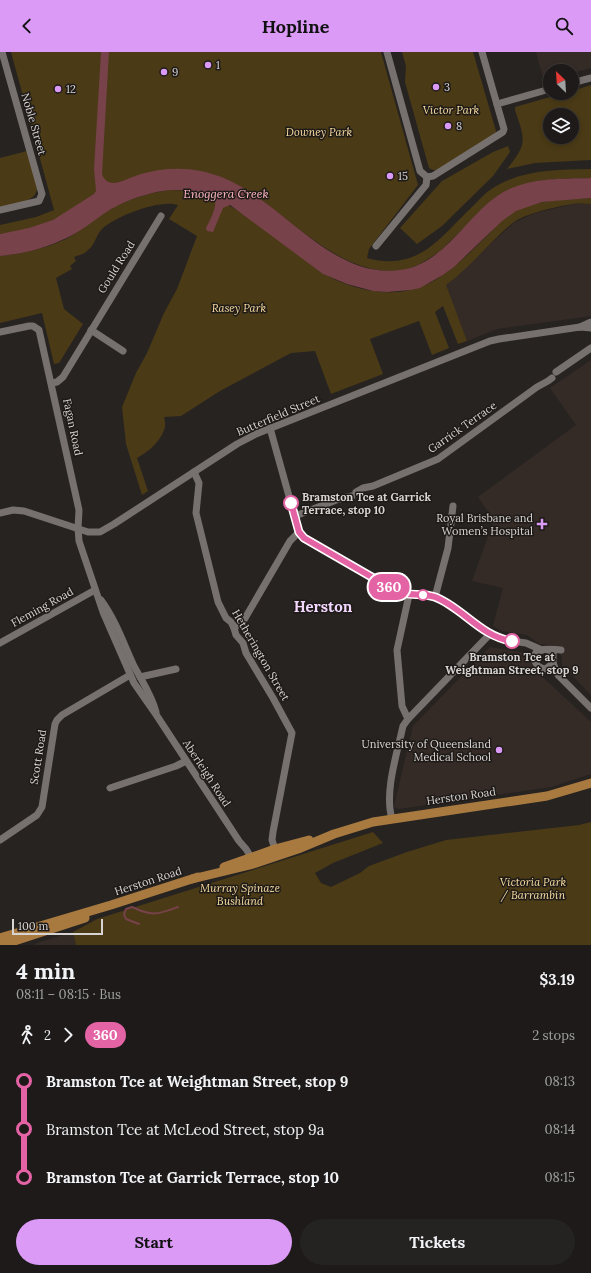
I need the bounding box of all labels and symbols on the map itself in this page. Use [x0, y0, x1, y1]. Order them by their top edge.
place label: 1 [216, 58, 220, 72]
marker: 1 [203, 60, 213, 70]
north arrow [543, 64, 579, 100]
place label: 9 [172, 65, 178, 79]
marker: 9 [159, 67, 169, 77]
place label: 3 [444, 80, 450, 94]
place label: 12 [66, 82, 76, 96]
marker: 3 [431, 82, 441, 92]
marker: 12 [53, 84, 63, 94]
street label: Noble Street [18, 91, 50, 157]
park label: Victor Park [423, 103, 480, 117]
place label: 8 [456, 119, 462, 133]
marker: 8 [443, 121, 453, 131]
park label: Downey Park [286, 125, 352, 139]
place label: 15 [398, 169, 408, 183]
marker: 15 [385, 171, 395, 181]
water label: Enoggera Creek [183, 186, 269, 201]
street label: Gould Road [94, 238, 138, 296]
park label: Rasey Park [212, 301, 267, 315]
street label: Butterfield Street [234, 391, 322, 439]
street label: Fagan Road [60, 397, 86, 457]
street label: Garrick Terrace [425, 398, 499, 456]
place label: Bramston Tce at Garrick Terrace, stop 10 [302, 490, 431, 517]
marker: Bramston Tce at Garrick Terrace, stop 10 [283, 495, 299, 511]
place label: Royal Brisbane and Women’s Hospital [436, 511, 533, 538]
marker: Royal Brisbane and Women’s Hospital [536, 518, 548, 530]
line badge: 360 [366, 574, 412, 600]
street label: Fleming Road [8, 584, 76, 630]
unlabelled marker [417, 589, 429, 601]
district label: Herston [294, 597, 353, 616]
street label: Hetherington Street [229, 607, 293, 704]
marker: Bramston Tce at Weightman Street, stop 9 [504, 633, 520, 649]
place label: Bramston Tce at Weightman Street, stop 9 [445, 650, 579, 677]
street label: Scott Road [27, 728, 49, 786]
street label: Aberleigh Road [180, 736, 234, 810]
place label: University of Queensland Medical School [362, 737, 491, 764]
marker: University of Queensland Medical School [494, 745, 504, 755]
street label: Herston Road [425, 784, 497, 808]
street label: Herston Road [113, 863, 184, 898]
park label: Victoria Park / Barrambin [500, 875, 566, 903]
park label: Murray Spinaze Bushland [200, 881, 280, 908]
scale bar [12, 917, 103, 936]

